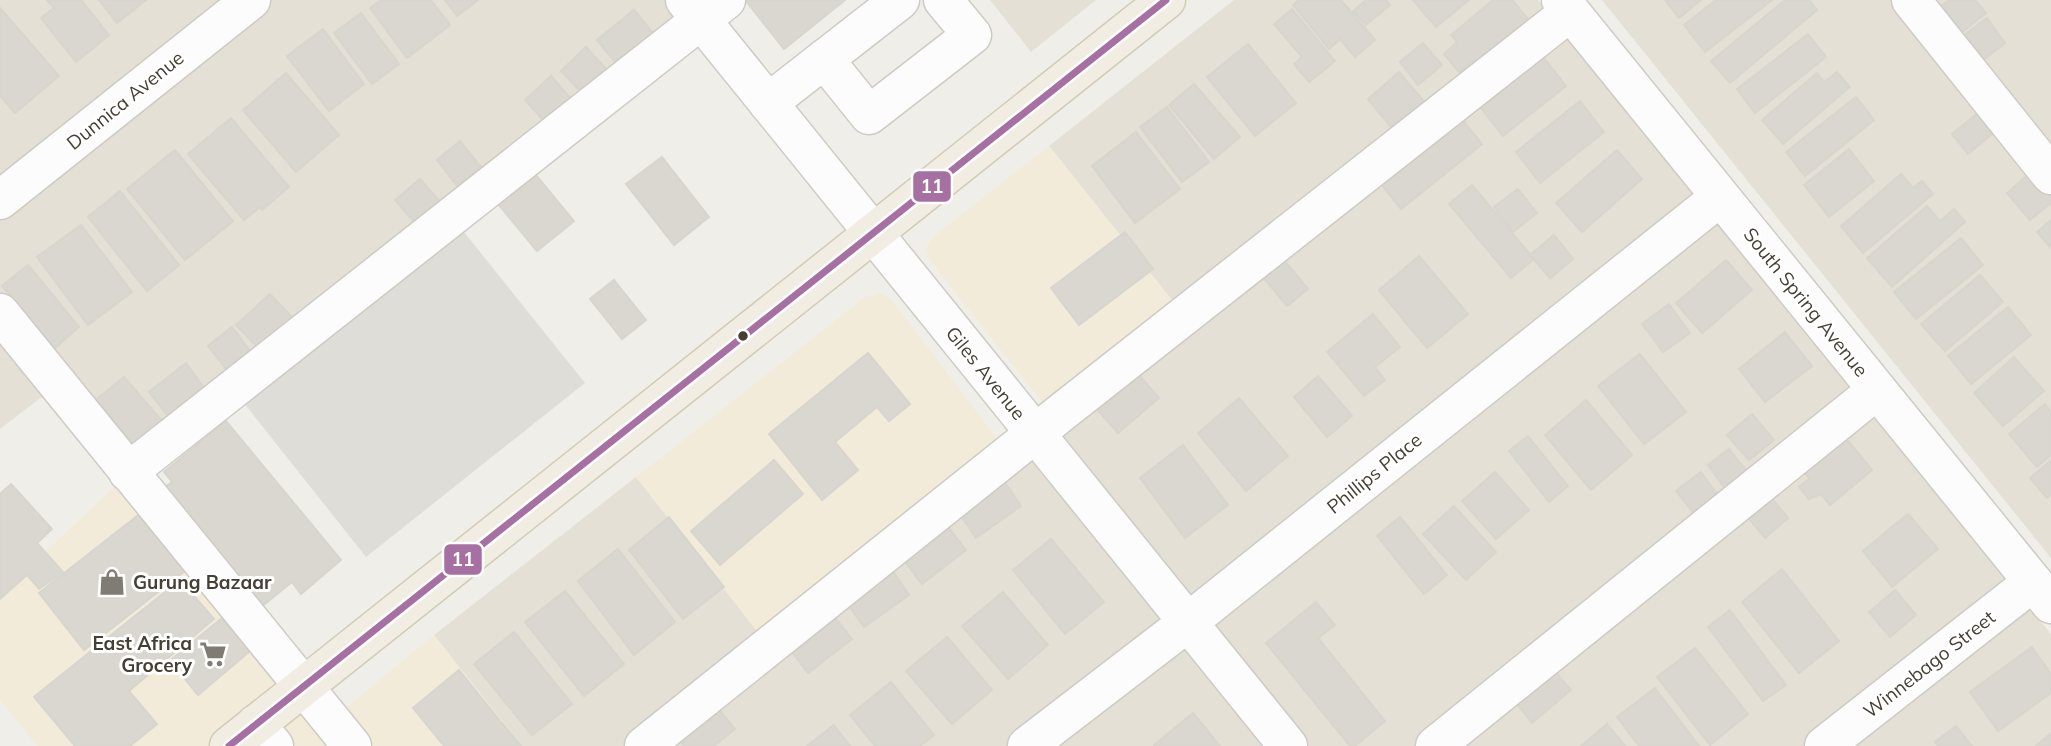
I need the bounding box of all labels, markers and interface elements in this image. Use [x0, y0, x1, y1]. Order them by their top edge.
street label: Dunnica Avenue [62, 45, 188, 155]
line badge: 11 [912, 170, 952, 203]
text: 11 [921, 174, 943, 198]
street label: South Spring Avenue [1739, 223, 1873, 381]
street label: Giles Avenue [941, 321, 1031, 425]
unlabelled marker [736, 329, 750, 343]
street label: Phillips Place [1322, 427, 1426, 519]
line badge: 11 [443, 543, 483, 576]
text: 11 [452, 547, 474, 571]
shop icon: Gurung Bazaar [97, 567, 127, 597]
place label: Gurung Bazaar [133, 570, 272, 594]
street label: Winnebago Street [1858, 605, 2000, 723]
place label: East Africa Grocery [92, 631, 193, 677]
supermarket icon: East Africa Grocery [198, 639, 228, 669]

